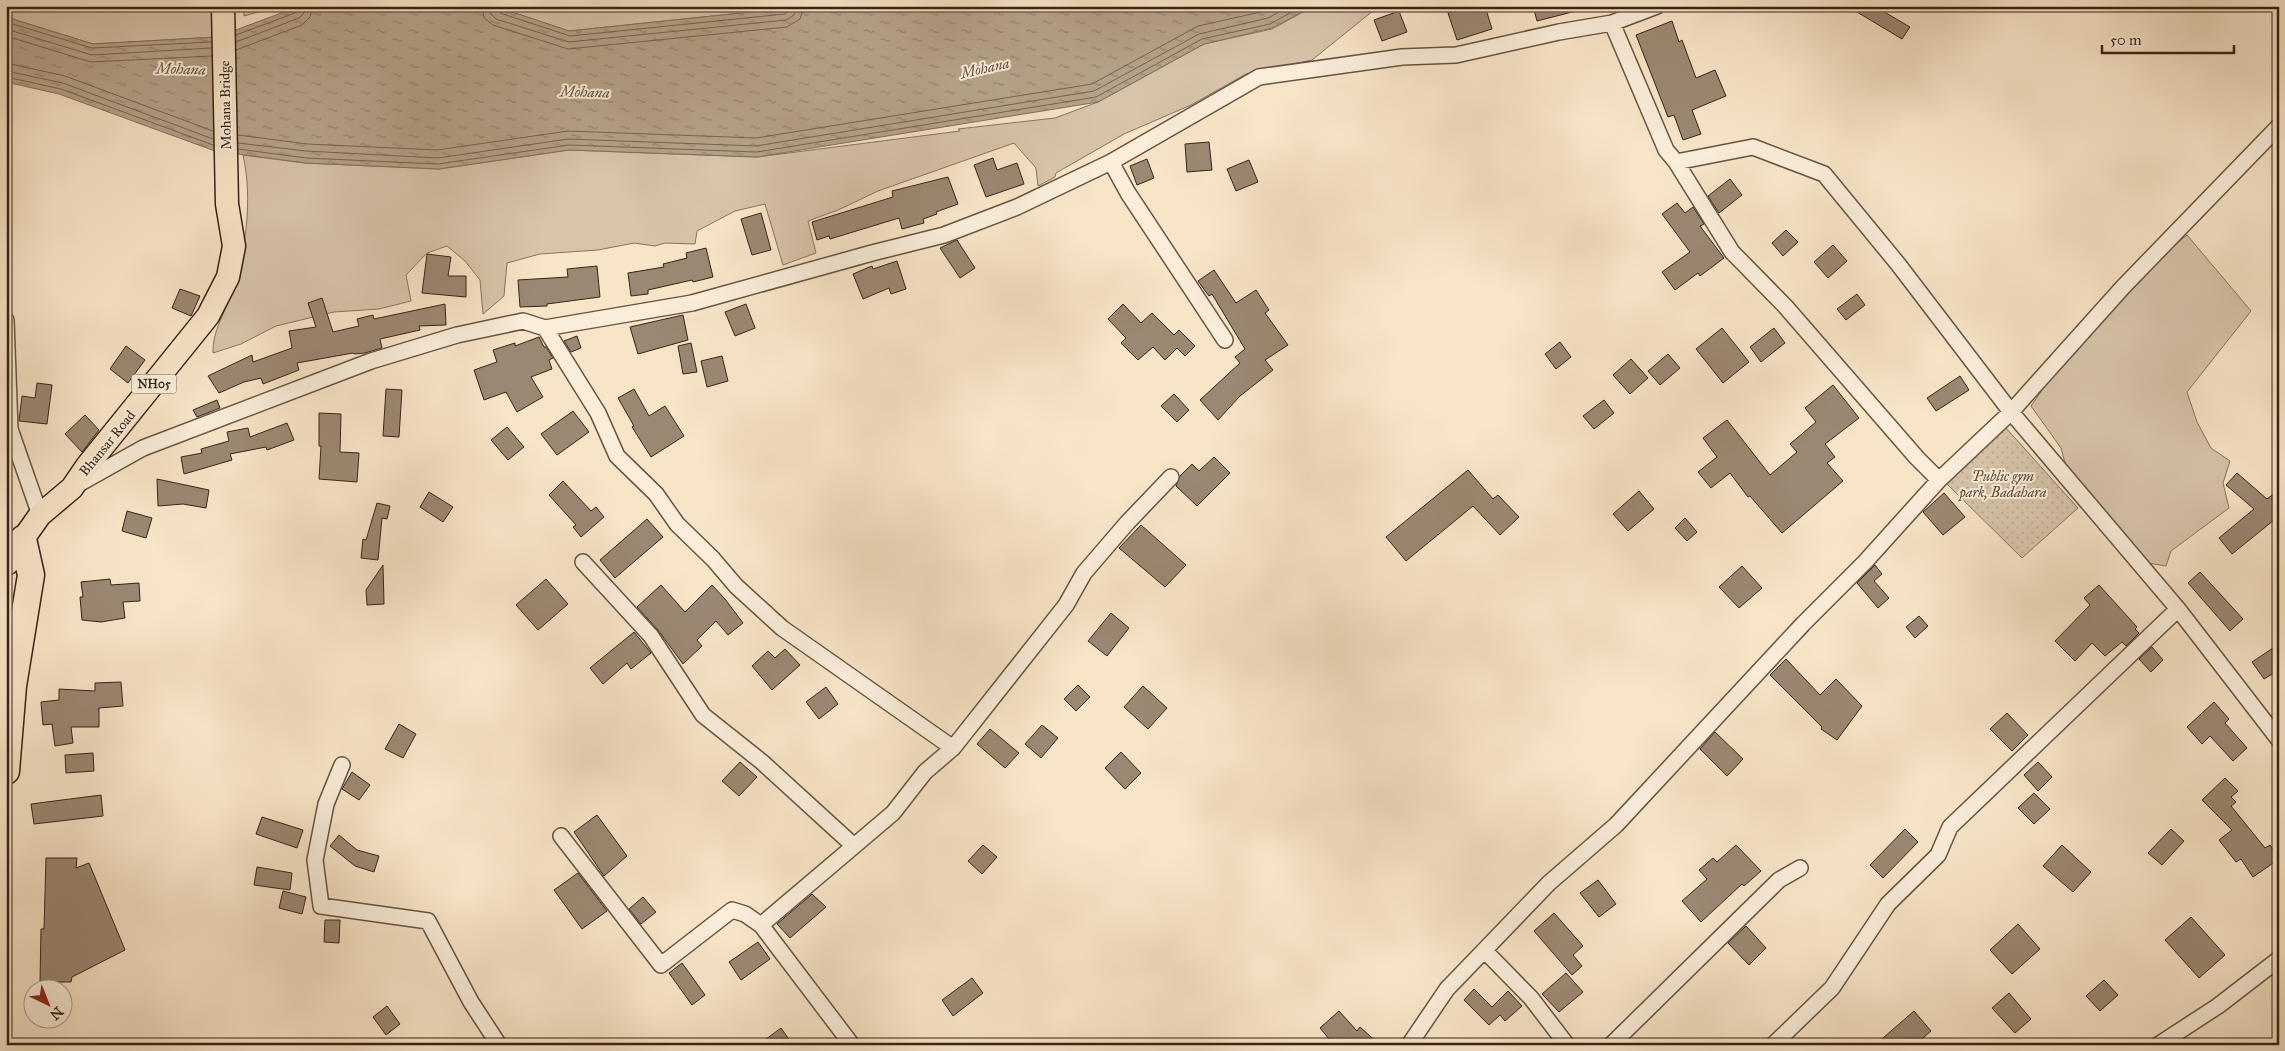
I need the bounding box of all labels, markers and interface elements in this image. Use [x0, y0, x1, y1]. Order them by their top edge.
scale bar [2102, 22, 2235, 54]
text: 50 m [2110, 31, 2142, 49]
water label: Mohana [957, 54, 1011, 83]
water label: Mohana [154, 59, 206, 79]
street label: Mohana Bridge [216, 60, 235, 150]
water label: Mohana [558, 82, 610, 102]
road number: NH05 [132, 374, 176, 394]
street label: Bhansar Road [76, 407, 139, 480]
park label: Public gym park, Badahara [1958, 468, 2047, 502]
north arrow [22, 978, 72, 1028]
text: N [46, 1003, 67, 1023]

